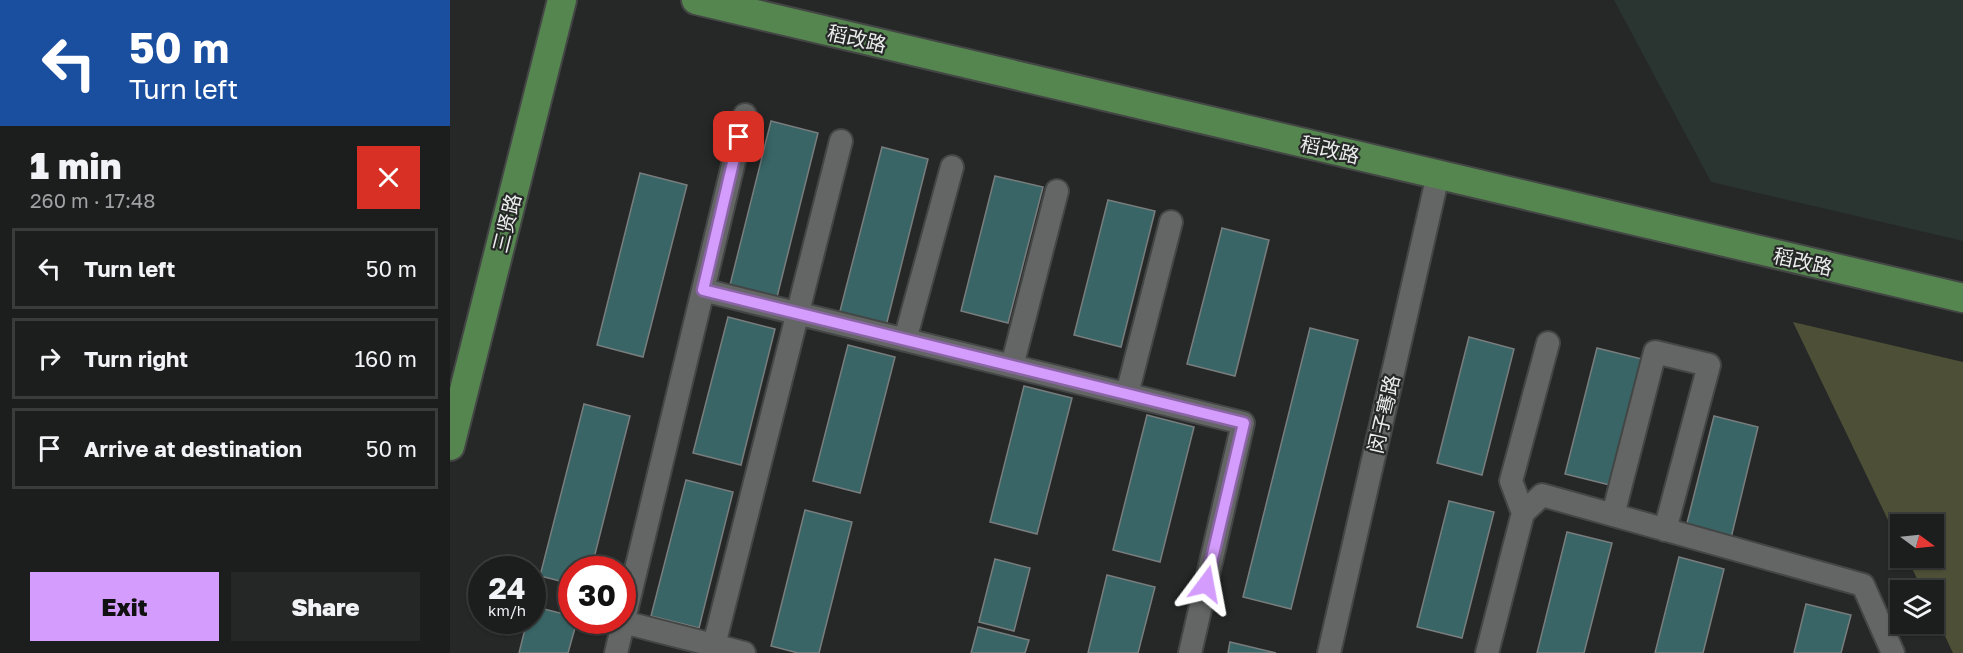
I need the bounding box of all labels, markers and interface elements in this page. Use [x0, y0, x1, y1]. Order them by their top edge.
street label: 稻改路 [825, 20, 889, 56]
text: 50 m [129, 22, 229, 72]
icon: left [30, 24, 108, 102]
text: Turn left [129, 73, 238, 105]
pin [713, 111, 764, 162]
icon: arrive [722, 120, 755, 153]
street label: 稻改路 [1298, 131, 1362, 167]
text: 1 min [30, 144, 121, 187]
button: close [357, 146, 420, 209]
text: 260 m · 17:48 [30, 188, 156, 212]
street label: 三贤路 [487, 191, 525, 255]
street label: 稻改路 [1771, 243, 1835, 279]
icon: left [33, 252, 66, 285]
text: Turn left [84, 255, 175, 282]
text: 50 m [366, 255, 417, 282]
icon: right [33, 342, 66, 375]
text: Turn right [84, 345, 188, 372]
text: 160 m [354, 345, 417, 372]
street label: 闵子骞路 [1362, 372, 1404, 456]
icon: arrive [33, 432, 66, 465]
text: Arrive at destination [84, 435, 302, 462]
text: 50 m [366, 435, 417, 462]
north arrow [1890, 514, 1944, 568]
map controls [1890, 514, 1944, 634]
position arrow [1174, 552, 1238, 616]
speed limit sign: 30 [558, 556, 636, 634]
text: 24 [488, 570, 526, 606]
button: Exit [30, 572, 219, 641]
button: Share [231, 572, 420, 641]
button: layers [1890, 580, 1944, 634]
text: km/h [488, 601, 526, 619]

